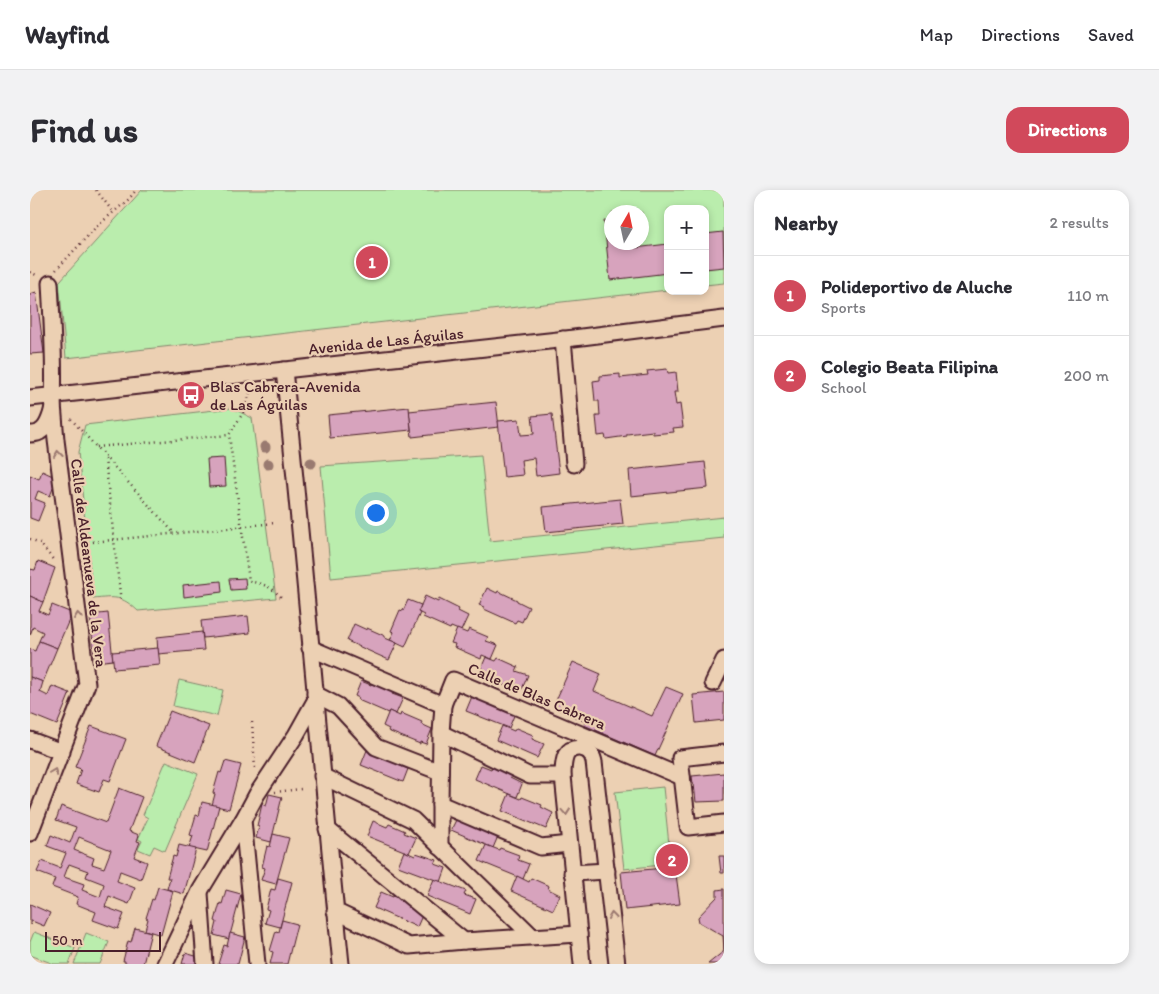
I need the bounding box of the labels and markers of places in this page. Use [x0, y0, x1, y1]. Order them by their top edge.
pin: 1 [356, 243, 388, 281]
place label: Blas Cabrera-Avenida de Las Águilas [210, 377, 361, 414]
bus stop icon: Blas Cabrera-Avenida de Las Águilas [176, 380, 206, 410]
pin: 2 [656, 841, 688, 879]

